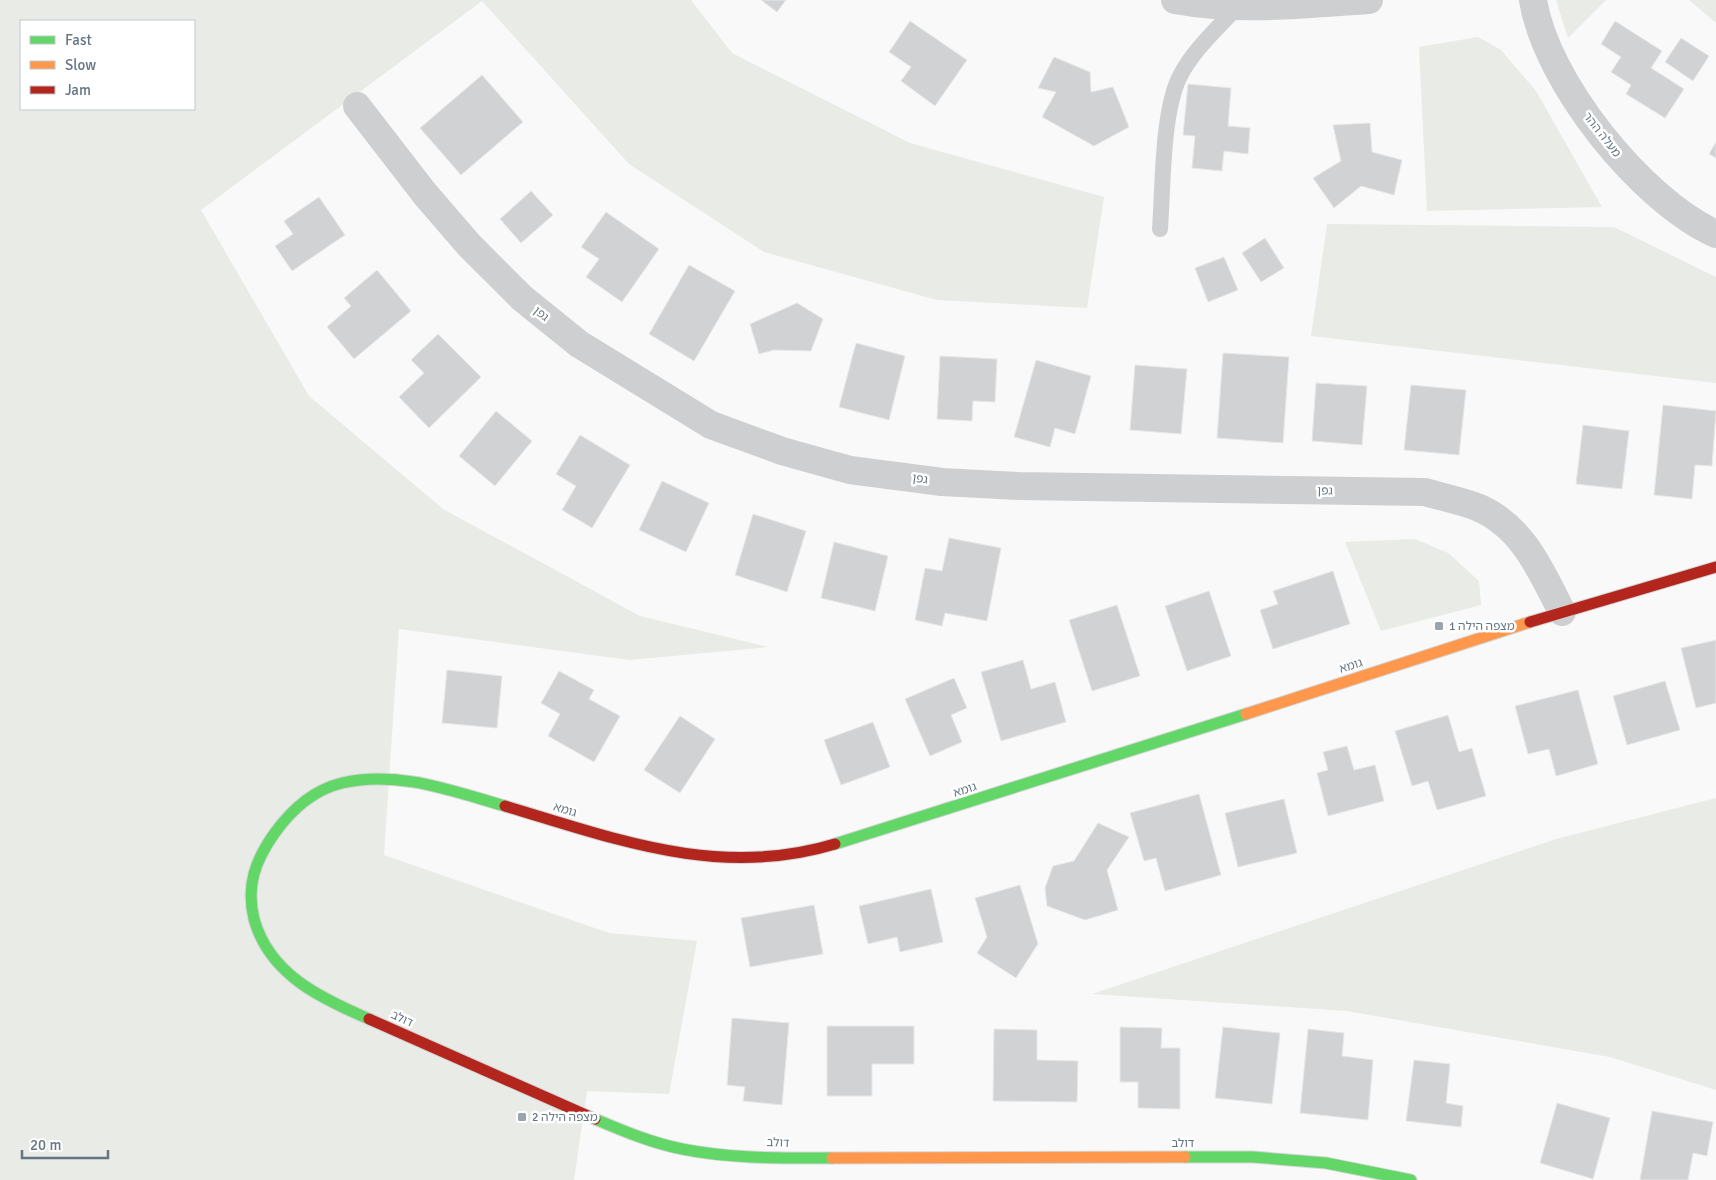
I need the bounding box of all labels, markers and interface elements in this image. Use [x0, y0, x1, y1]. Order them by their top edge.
legend [20, 20, 195, 110]
text: Fast [65, 31, 92, 49]
text: Slow [65, 56, 96, 74]
text: Jam [65, 81, 91, 99]
street label: מעלה ההר [1580, 110, 1624, 160]
street label: גפן [530, 303, 552, 325]
street label: גפן [911, 471, 929, 488]
street label: גפן [1317, 483, 1333, 499]
place label: מצפה הילה 1 [1449, 619, 1515, 634]
marker: מצפה הילה 1 [1433, 620, 1445, 632]
street label: גומא [1337, 655, 1365, 677]
street label: גומא [951, 779, 979, 801]
street label: גומא [552, 800, 579, 821]
street label: דולב [389, 1008, 416, 1031]
place label: מצפה הילה 2 [532, 1110, 598, 1125]
marker: מצפה הילה 2 [516, 1111, 528, 1123]
scale bar [22, 1128, 109, 1160]
street label: דולב [766, 1135, 790, 1151]
text: 20 m [30, 1136, 61, 1154]
street label: דולב [1172, 1136, 1195, 1151]

